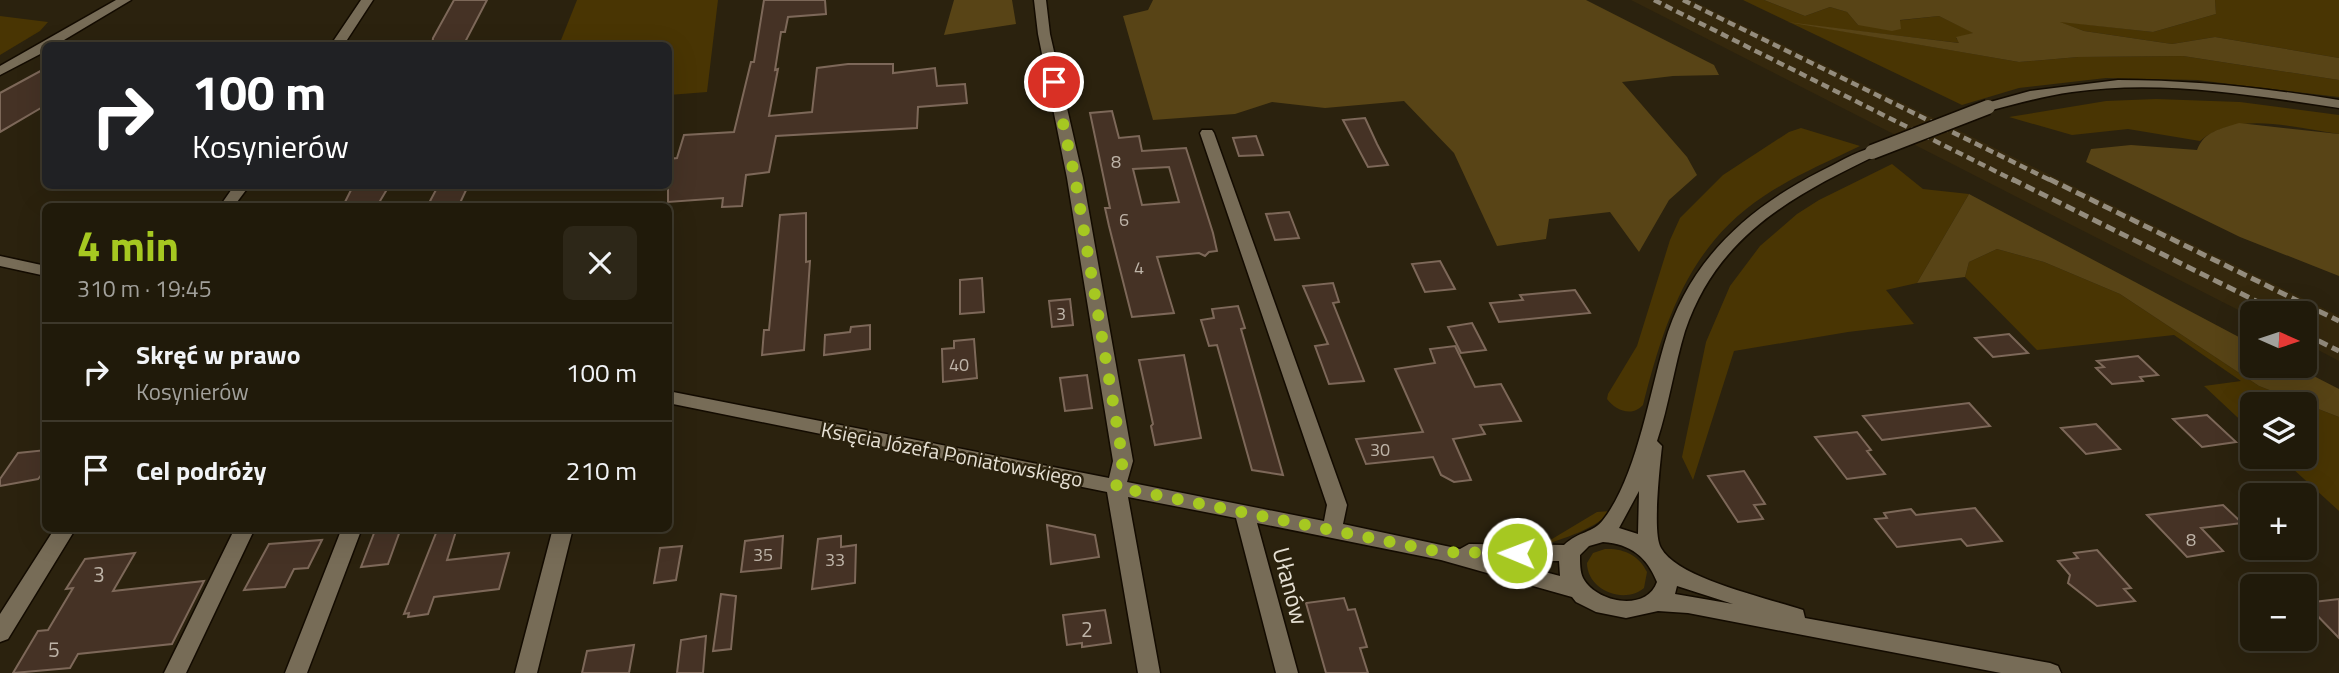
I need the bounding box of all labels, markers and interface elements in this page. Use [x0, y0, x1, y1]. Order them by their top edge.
pin [1024, 52, 1084, 112]
text: 100 m [192, 54, 326, 129]
icon: arrive [1035, 63, 1073, 101]
icon: right [77, 70, 168, 161]
text: Kosynierów [192, 122, 349, 170]
house number: 8 [1111, 148, 1121, 175]
house number: 6 [1119, 206, 1129, 233]
text: 4 min [77, 213, 179, 277]
button: close [563, 226, 637, 300]
house number: 4 [1134, 254, 1144, 281]
text: 310 m · 19:45 [77, 271, 212, 306]
house number: 3 [1056, 300, 1066, 327]
north arrow [2240, 301, 2317, 378]
map controls [2240, 301, 2317, 651]
text: Skręć w prawo [136, 335, 301, 374]
house number: 40 [949, 351, 969, 378]
icon: right [77, 353, 115, 391]
text: 100 m [566, 353, 637, 392]
text: Kosynierów [136, 374, 249, 409]
button: layers [2240, 392, 2317, 469]
street label: Księcia Józefa Poniatowskiego [818, 413, 1086, 495]
house number: 30 [1370, 436, 1390, 463]
icon: arrive [77, 451, 115, 489]
text: Cel podróży [136, 451, 266, 490]
text: 210 m [566, 451, 637, 490]
button: + [2240, 483, 2317, 560]
position arrow [1480, 516, 1554, 590]
house number: 8 [2186, 526, 2196, 553]
house number: 35 [753, 541, 773, 568]
street label: Ułanów [1263, 543, 1319, 629]
house number: 33 [825, 546, 845, 573]
house number: 3 [93, 558, 105, 590]
button: − [2240, 574, 2317, 651]
house number: 2 [1081, 613, 1093, 645]
house number: 5 [48, 633, 60, 665]

